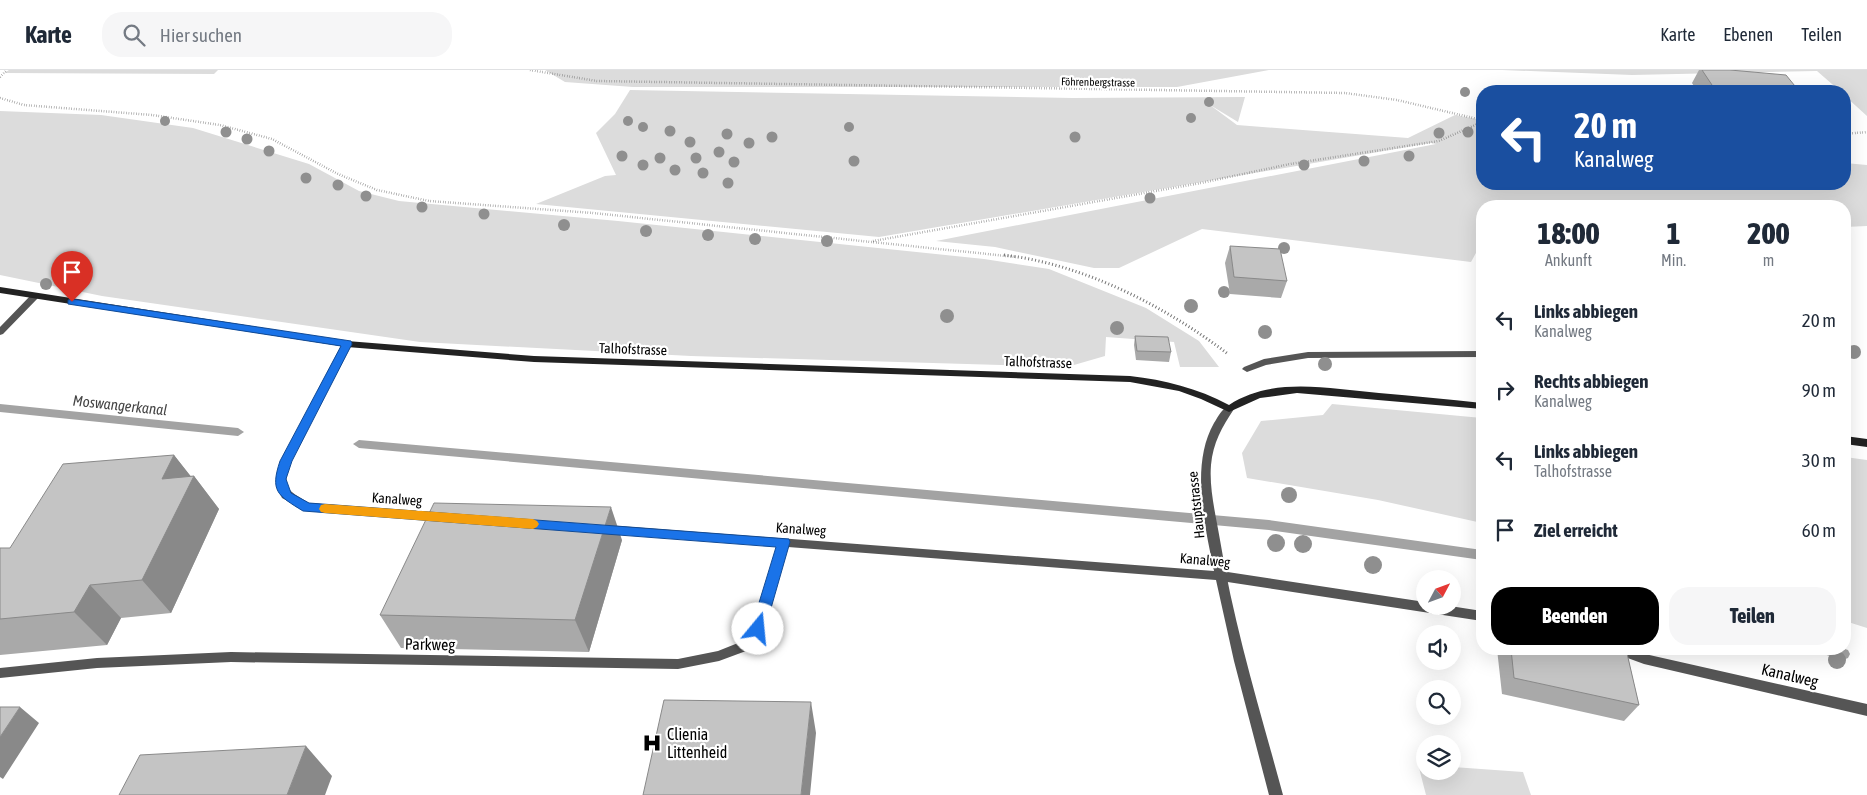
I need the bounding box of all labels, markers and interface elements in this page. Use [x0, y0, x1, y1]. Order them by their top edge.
search box [102, 12, 452, 57]
text: Karte [25, 21, 72, 48]
icon: search [120, 21, 148, 49]
text: Hier suchen [160, 24, 242, 46]
text: Karte [1660, 24, 1695, 45]
text: Ebenen [1723, 24, 1773, 45]
text: Teilen [1801, 24, 1842, 45]
street label: Föhrenbergstrasse [1061, 75, 1135, 89]
icon: left [1491, 105, 1556, 170]
text: 20 m [1574, 105, 1637, 145]
text: Kanalweg [1574, 146, 1653, 172]
text: 18:00 [1537, 216, 1600, 250]
text: 1 [1666, 216, 1681, 250]
text: 200 [1747, 216, 1790, 250]
pin [51, 251, 93, 302]
text: Ankunft [1545, 251, 1592, 269]
text: Min. [1661, 251, 1686, 269]
text: m [1763, 251, 1774, 269]
icon: arrive [58, 258, 86, 286]
text: Links abbiegen [1534, 300, 1638, 322]
icon: left [1491, 306, 1519, 334]
text: 20 m [1802, 309, 1836, 331]
text: Kanalweg [1534, 322, 1592, 340]
street label: Talhofstrasse [599, 340, 667, 358]
street label: Talhofstrasse [1004, 353, 1072, 371]
text: Rechts abbiegen [1534, 370, 1649, 392]
icon: right [1491, 376, 1519, 404]
text: 90 m [1802, 379, 1836, 401]
water label: Moswangerkanal [72, 392, 168, 418]
text: Kanalweg [1534, 392, 1592, 410]
text: Links abbiegen [1534, 440, 1638, 462]
icon: left [1491, 446, 1519, 474]
text: 30 m [1802, 449, 1836, 471]
text: Talhofstrasse [1534, 462, 1612, 480]
street label: Hauptstrasse [1185, 471, 1207, 539]
street label: Kanalweg [371, 489, 423, 509]
icon: arrive [1491, 516, 1519, 544]
street label: Kanalweg [775, 519, 827, 539]
text: Ziel erreicht [1534, 519, 1618, 541]
text: 60 m [1802, 519, 1836, 541]
street label: Kanalweg [1179, 550, 1231, 570]
north arrow [1416, 570, 1461, 615]
map controls [1416, 570, 1461, 780]
button: Beenden [1491, 587, 1659, 645]
button: Teilen [1669, 587, 1836, 645]
position arrow [731, 602, 783, 654]
button: sound [1416, 625, 1461, 670]
street label: Parkweg [405, 635, 455, 654]
street label: Kanalweg [1760, 660, 1820, 691]
button: search [1416, 680, 1461, 725]
place label: Clienia Littenheid [667, 725, 727, 761]
hospital icon: Clienia Littenheid [641, 732, 663, 754]
button: layers [1416, 735, 1461, 780]

